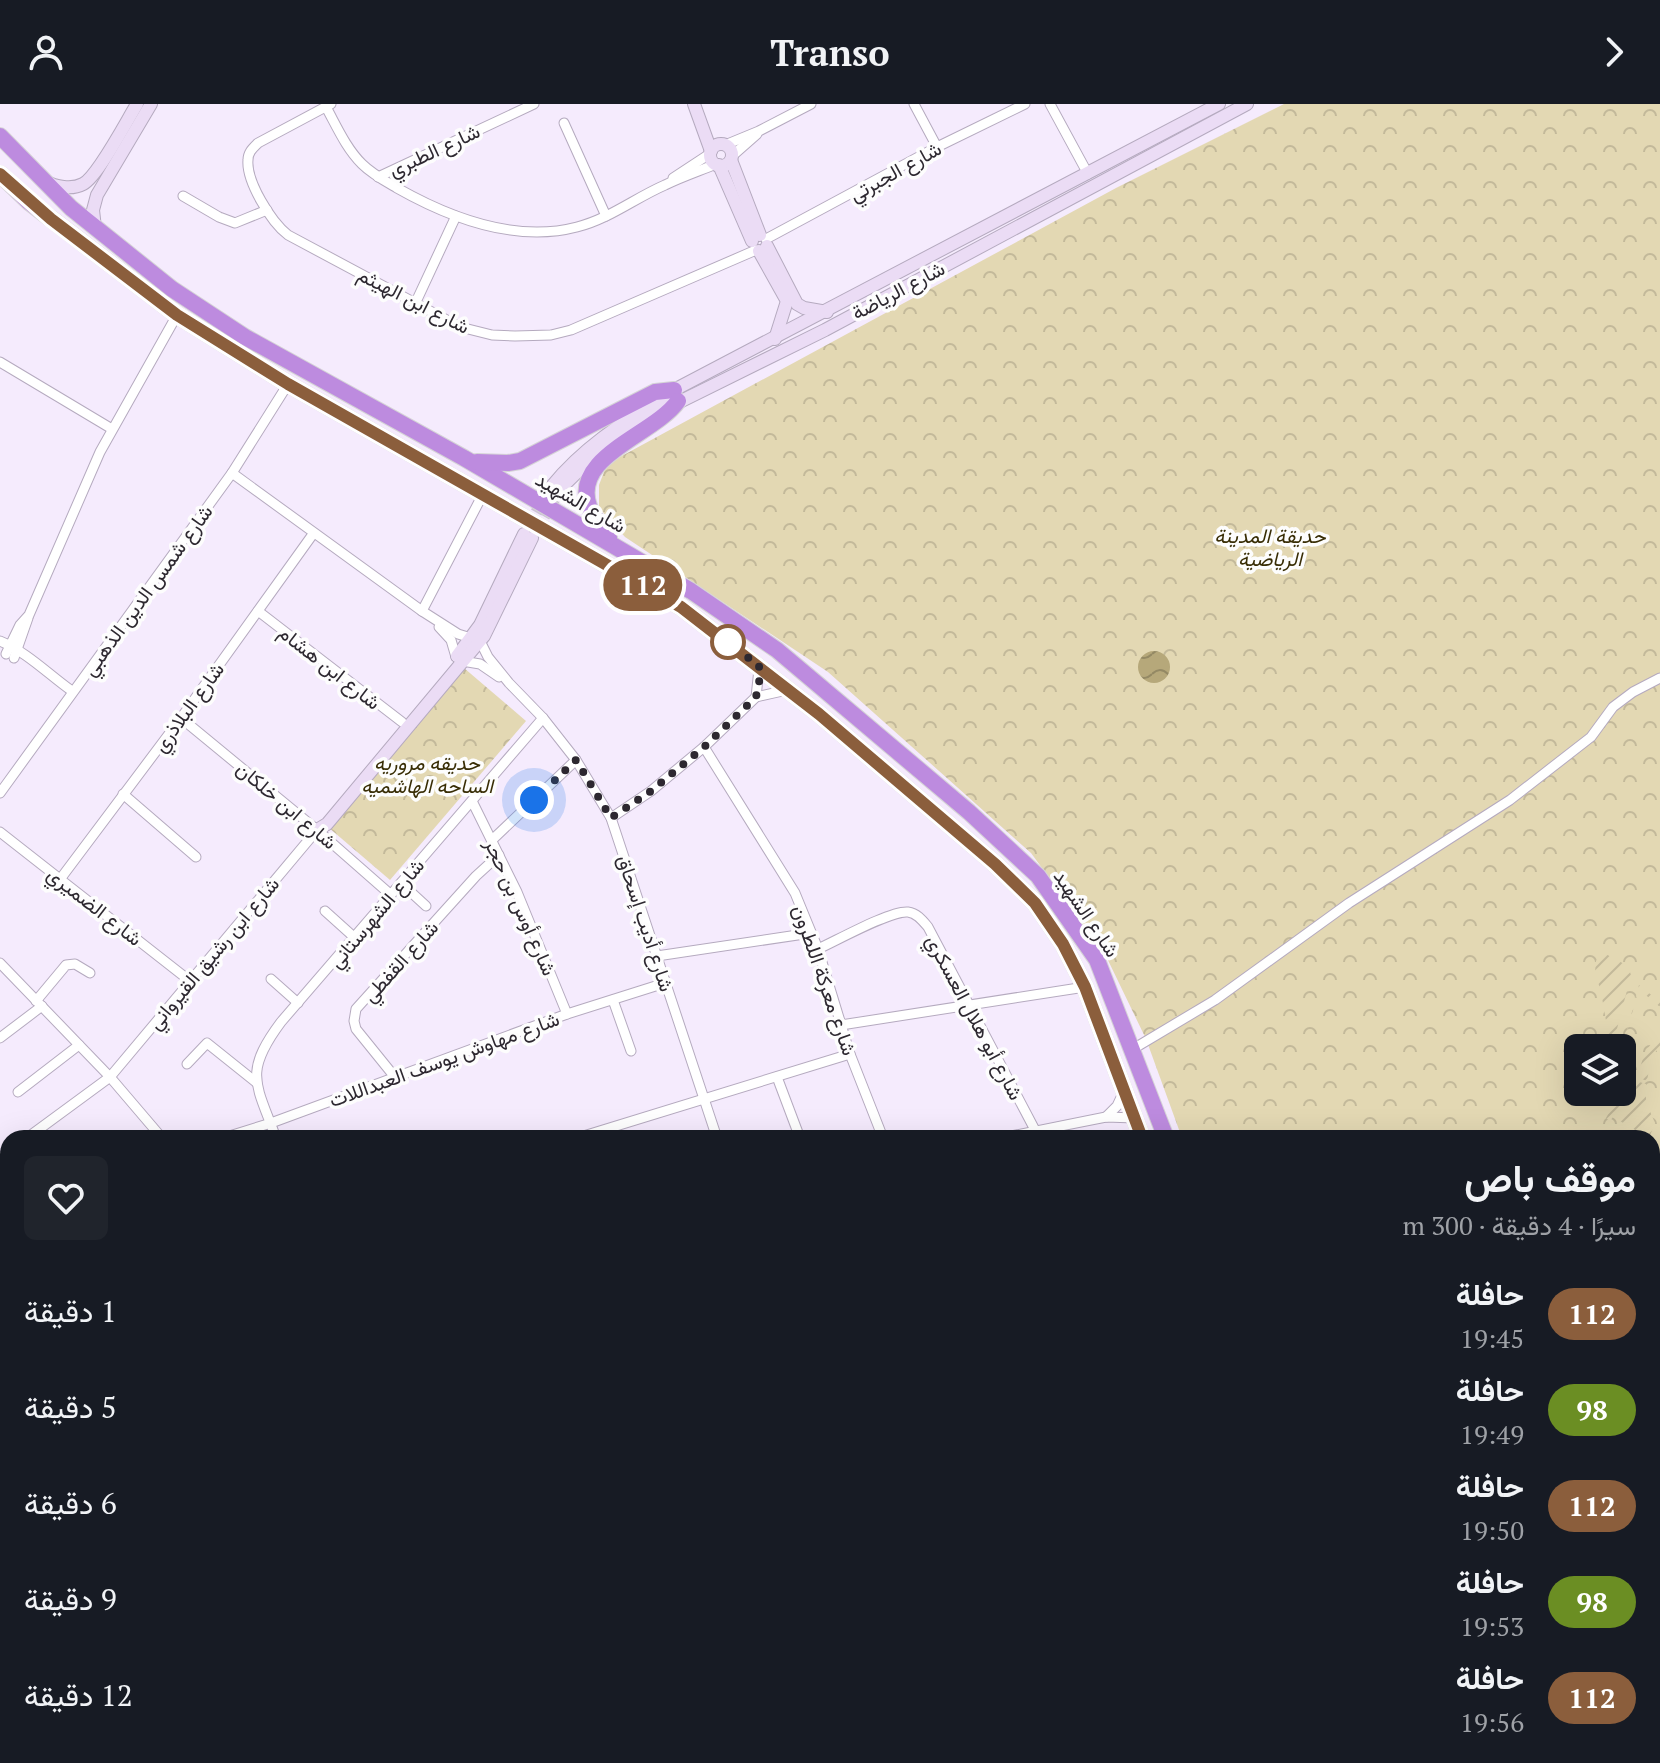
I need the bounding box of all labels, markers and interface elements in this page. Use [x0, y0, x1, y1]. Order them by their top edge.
text: Transo [770, 29, 890, 76]
icon: person [24, 30, 68, 74]
icon: forward [1592, 30, 1636, 74]
street label: شارع الطبري [384, 117, 486, 187]
street label: شارع الجبرتي [844, 135, 948, 211]
street label: شارع الرياضة [847, 254, 950, 327]
street label: شارع ابن الهيثم [353, 260, 475, 341]
street label: شارع الشهيد [530, 465, 631, 540]
street label: شارع شمس الدين الذهبي [76, 499, 222, 684]
park label: حديقة المدينة الرياضية [1214, 522, 1326, 572]
line badge: 112 [597, 559, 689, 611]
text: 112 [619, 566, 667, 603]
street label: شارع ابن هشام [273, 619, 387, 716]
unlabelled marker [711, 625, 745, 659]
street label: شارع البلاذري [146, 657, 233, 760]
park label: حديقه مروريه الساحه الهاشميه [361, 749, 495, 799]
street label: شارع ابن خلكان [230, 755, 343, 856]
your location [514, 780, 554, 820]
street label: شارع أوس بن حجر [477, 833, 563, 980]
street label: شارع أديب إسحاق [610, 851, 681, 995]
street label: شارع الشهرستاني [322, 852, 433, 976]
street label: شارع الضميري [39, 860, 148, 955]
street label: شارع الشهيد [1047, 864, 1126, 963]
street label: شارع ابن رشيق القيرواني [141, 871, 288, 1038]
street label: شارع معركة اللطرون [786, 901, 863, 1059]
street label: شارع القفطي [356, 914, 447, 1011]
street label: شارع أبو هلال العسكري [916, 930, 1030, 1106]
street label: شارع مهاوش يوسف العبداللات [325, 1005, 563, 1114]
map controls [1564, 1034, 1636, 1106]
button: layers [1564, 1034, 1636, 1106]
text: موقف باص [1464, 1153, 1636, 1203]
button: heart [24, 1156, 108, 1240]
text: سيرًا · 4 دقيقة · 300 m [1402, 1208, 1636, 1242]
text: حافلة [1456, 1274, 1524, 1314]
text: 1 دقيقة [24, 1291, 117, 1331]
text: 112 [1568, 1295, 1616, 1332]
text: 19:45 [1460, 1321, 1524, 1355]
text: حافلة [1456, 1370, 1524, 1410]
text: 5 دقيقة [24, 1387, 117, 1427]
text: 98 [1576, 1391, 1608, 1428]
text: 19:49 [1460, 1417, 1524, 1451]
text: حافلة [1456, 1466, 1524, 1506]
text: 6 دقيقة [24, 1483, 117, 1523]
text: 112 [1568, 1487, 1616, 1524]
text: 19:50 [1460, 1513, 1524, 1547]
text: حافلة [1456, 1562, 1524, 1602]
text: 9 دقيقة [24, 1579, 117, 1619]
text: 98 [1576, 1583, 1608, 1620]
text: 19:53 [1460, 1609, 1524, 1643]
text: حافلة [1456, 1658, 1524, 1698]
text: 12 دقيقة [24, 1675, 133, 1715]
text: 112 [1568, 1679, 1616, 1716]
text: 19:56 [1460, 1705, 1524, 1739]

